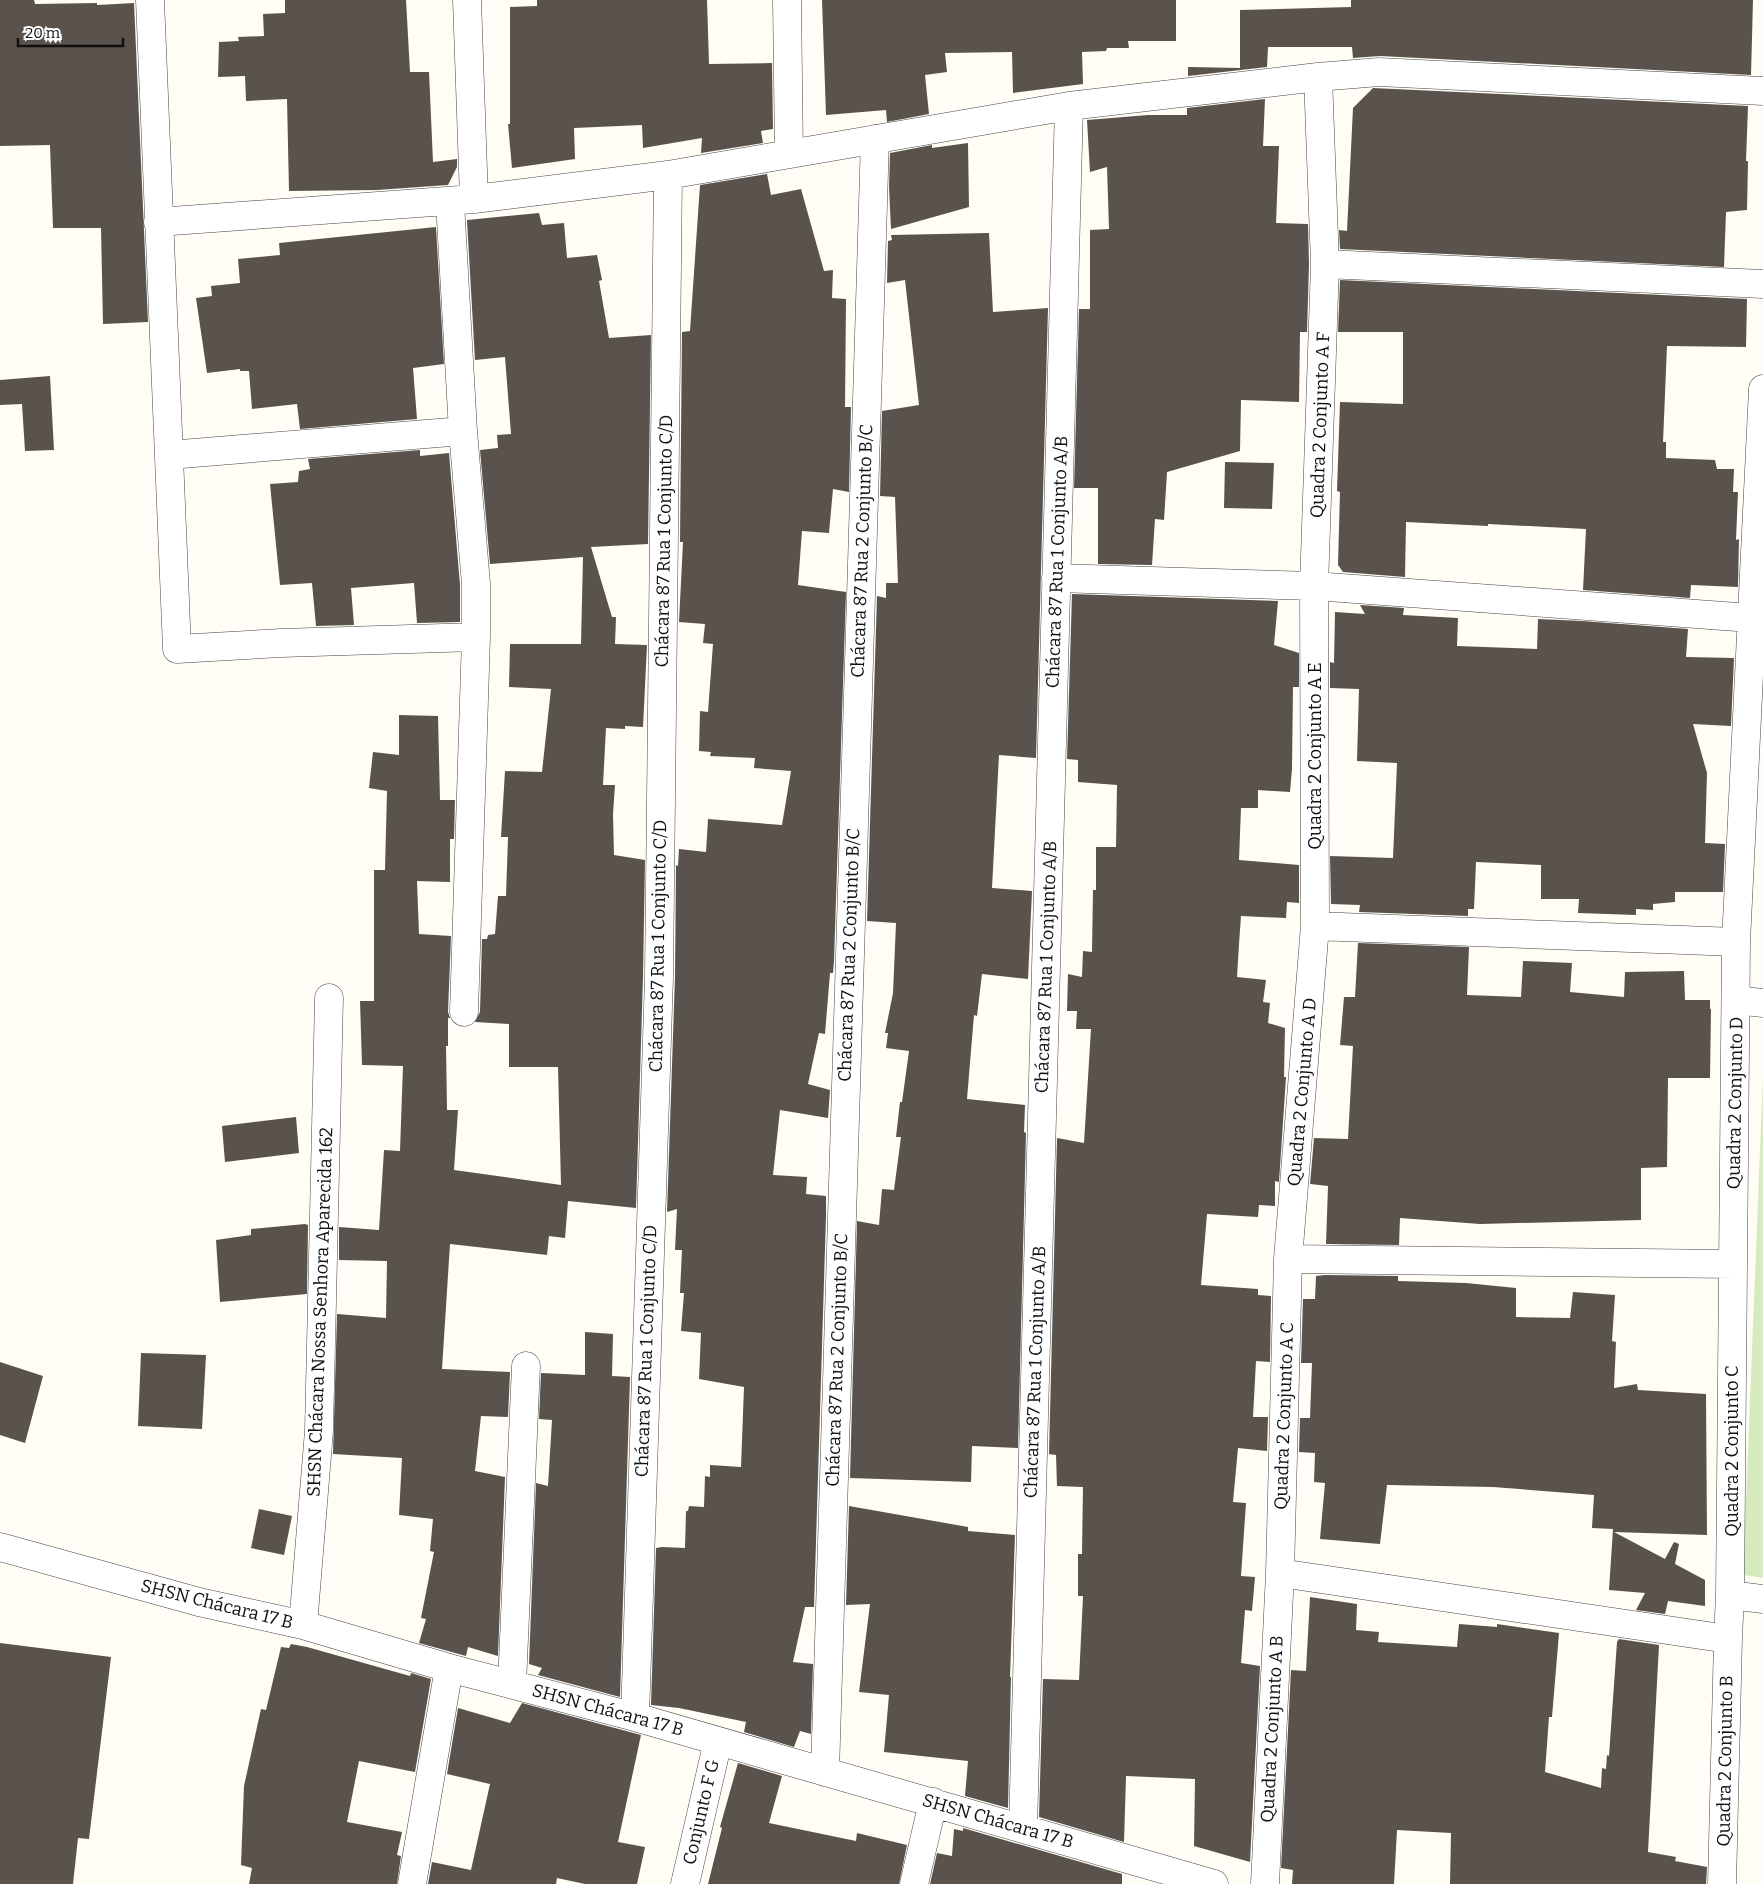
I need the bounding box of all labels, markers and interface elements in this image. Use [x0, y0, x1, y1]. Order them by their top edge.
scale bar [18, 15, 122, 47]
text: 20 m [25, 24, 61, 42]
street label: Quadra 2 Conjunto A F [1306, 332, 1334, 518]
street label: Chácara 87 Rua 1 Conjunto C/D [651, 415, 677, 667]
street label: Chácara 87 Rua 2 Conjunto B/C [847, 424, 877, 678]
street label: Chácara 87 Rua 1 Conjunto A/B [1042, 435, 1072, 689]
street label: Quadra 2 Conjunto A E [1304, 662, 1326, 850]
street label: Chácara 87 Rua 1 Conjunto C/D [645, 820, 671, 1072]
street label: Chácara 87 Rua 2 Conjunto B/C [834, 828, 864, 1082]
street label: Chácara 87 Rua 1 Conjunto A/B [1031, 840, 1061, 1094]
street label: Quadra 2 Conjunto A D [1283, 997, 1321, 1187]
street label: Quadra 2 Conjunto D [1722, 1016, 1748, 1190]
street label: SHSN Chácara Nossa Senhora Aparecida 162 [303, 1127, 337, 1497]
street label: Chácara 87 Rua 1 Conjunto C/D [631, 1224, 661, 1478]
street label: Chácara 87 Rua 2 Conjunto B/C [822, 1233, 852, 1487]
street label: Chácara 87 Rua 1 Conjunto A/B [1020, 1245, 1050, 1499]
street label: Quadra 2 Conjunto A C [1270, 1322, 1298, 1510]
street label: Quadra 2 Conjunto C [1721, 1365, 1743, 1537]
street label: SHSN Chácara 17 B [139, 1574, 295, 1634]
street label: Quadra 2 Conjunto A B [1256, 1635, 1288, 1823]
street label: Quadra 2 Conjunto B [1713, 1675, 1737, 1847]
street label: SHSN Chácara 17 B [530, 1679, 686, 1741]
street label: Conjunto F G [678, 1757, 724, 1867]
street label: SHSN Chácara 17 B [920, 1789, 1076, 1853]

